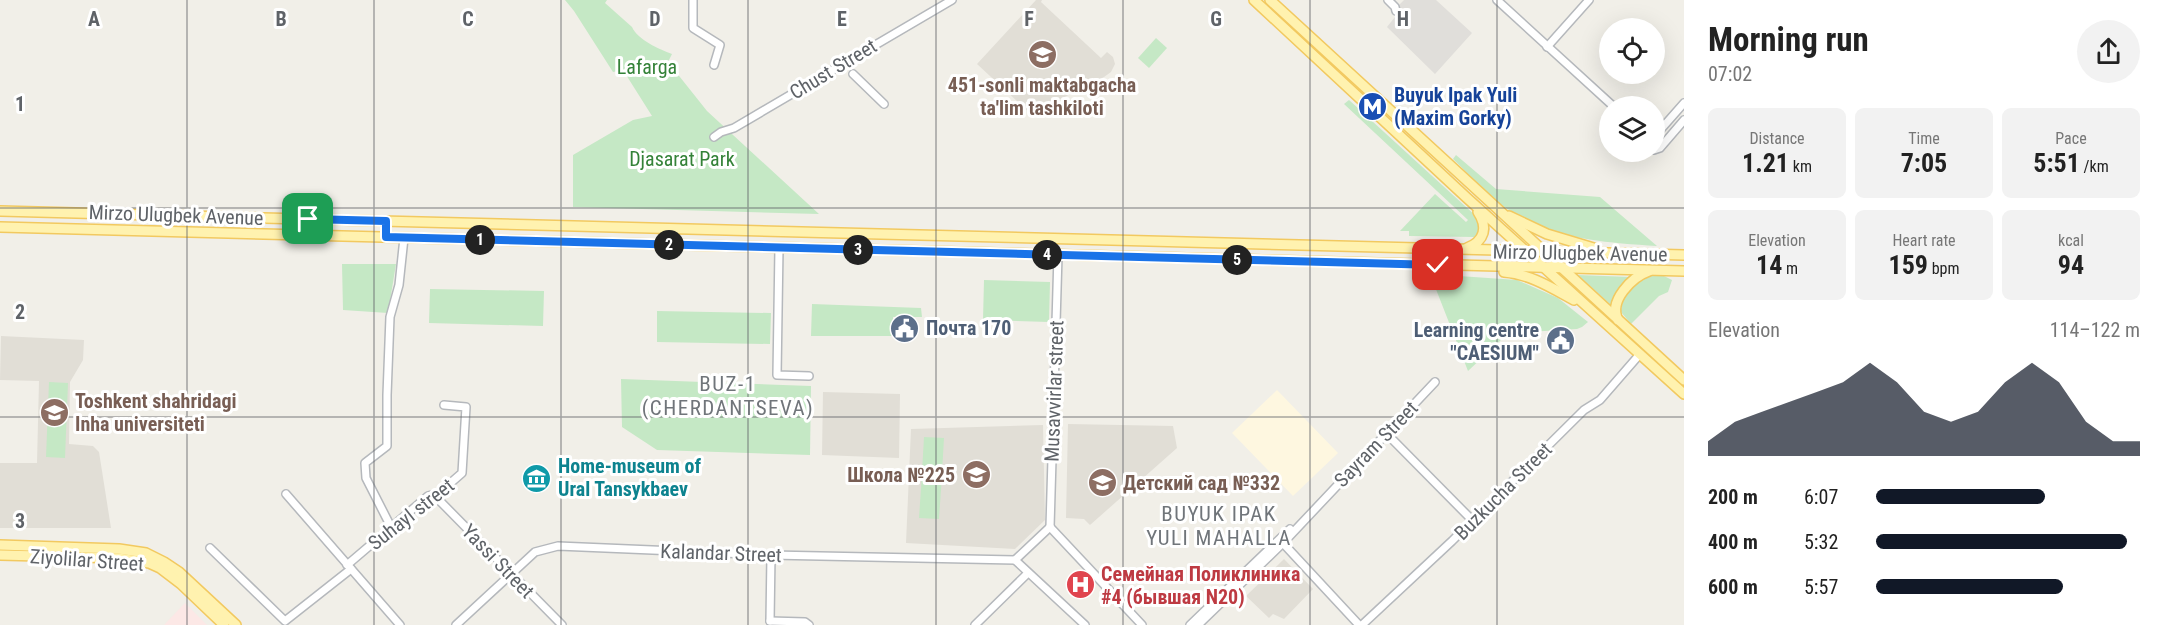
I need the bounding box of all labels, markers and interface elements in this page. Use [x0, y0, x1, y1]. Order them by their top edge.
text: A [88, 7, 100, 31]
text: B [275, 7, 287, 31]
text: C [462, 7, 474, 31]
text: D [649, 7, 661, 31]
text: E [837, 7, 847, 31]
text: F [1024, 7, 1034, 31]
text: G [1210, 7, 1222, 31]
text: H [1397, 7, 1409, 31]
map controls [1599, 18, 1665, 162]
button: locate [1599, 18, 1665, 84]
text: Morning run [1708, 20, 1869, 59]
button: share [2077, 20, 2140, 83]
street label: Chust Street [785, 34, 881, 104]
school or university icon: 451-sonli maktabgacha ta'lim tashkiloti [1026, 39, 1058, 71]
park label: Lafarga [617, 55, 677, 79]
text: 07:02 [1708, 62, 1752, 86]
place label: 451-sonli maktabgacha ta'lim tashkiloti [948, 73, 1136, 120]
place label: Buyuk Ipak Yuli (Maxim Gorky) [1394, 83, 1517, 130]
metro station icon: Buyuk Ipak Yuli (Maxim Gorky) [1357, 90, 1389, 122]
text: 1 [15, 92, 25, 116]
button: layers [1599, 96, 1665, 162]
text: Distance [1749, 129, 1805, 148]
text: Time [1908, 129, 1940, 148]
text: Pace [2055, 129, 2087, 148]
park label: Djasarat Park [629, 147, 735, 171]
text: 1.21 [1742, 148, 1789, 178]
text: 7:05 [1901, 148, 1947, 178]
text: 5:51 [2033, 148, 2080, 178]
text: km [1789, 157, 1812, 176]
text: /km [2080, 157, 2109, 176]
pin [282, 193, 333, 244]
street label: Mirzo Ulugbek Avenue [88, 200, 264, 230]
icon: arrive [291, 202, 324, 235]
pin: 1 [465, 225, 495, 255]
text: 1 [476, 230, 484, 249]
pin: 2 [654, 230, 684, 260]
text: Elevation [1748, 231, 1806, 250]
text: Heart rate [1892, 231, 1956, 250]
text: kcal [2058, 231, 2084, 250]
text: 2 [665, 235, 673, 254]
pin: 3 [843, 235, 873, 265]
pin [1412, 239, 1463, 290]
street label: Mirzo Ulugbek Avenue [1492, 239, 1668, 267]
text: 3 [854, 240, 862, 259]
pin: 4 [1032, 240, 1062, 270]
text: 4 [1043, 245, 1051, 264]
pin: 5 [1222, 245, 1252, 275]
icon: check [1421, 248, 1454, 281]
text: 5 [1233, 250, 1241, 269]
text: 14 [1756, 250, 1782, 280]
text: 159 [1889, 250, 1928, 280]
text: 94 [2058, 250, 2084, 280]
text: m [1782, 259, 1798, 278]
text: bpm [1928, 259, 1959, 278]
text: 2 [15, 300, 25, 324]
public building icon: Почта 170 [889, 312, 921, 344]
place label: Почта 170 [926, 316, 1011, 340]
place label: Learning centre "CAESIUM" [1414, 318, 1539, 365]
text: Elevation [1708, 318, 1780, 342]
text: 114–122 m [2050, 318, 2140, 342]
street label: Musavvirlar street [1040, 320, 1068, 462]
public building icon: Learning centre "CAESIUM" [1544, 325, 1576, 357]
district label: BUZ-1 (CHERDANTSEVA) [642, 372, 814, 420]
place label: Toshkent shahridagi Inha universiteti [75, 389, 237, 436]
street label: Sayram Street [1329, 396, 1423, 492]
school or university icon: Toshkent shahridagi Inha universiteti [38, 397, 70, 429]
street label: Buzkucha Street [1449, 437, 1557, 545]
place label: Home-museum of Ural Tansykbaev [558, 454, 701, 501]
school or university icon: Школа №225 [960, 459, 992, 491]
museum icon: Home-museum of Ural Tansykbaev [521, 462, 553, 494]
place label: Школа №225 [847, 463, 955, 487]
school or university icon: Детский сад №332 [1086, 467, 1118, 499]
place label: Детский сад №332 [1123, 471, 1280, 495]
street label: Suhayl street [363, 473, 459, 555]
text: 200 m [1708, 485, 1758, 509]
text: 6:07 [1804, 485, 1838, 509]
district label: BUYUK IPAK YULI MAHALLA [1146, 502, 1292, 550]
text: 3 [15, 509, 25, 533]
street label: Yassi Street [457, 519, 539, 603]
text: 400 m [1708, 530, 1758, 554]
text: 5:32 [1804, 530, 1838, 554]
street label: Kalandar Street [660, 539, 782, 567]
street label: Ziyolilar Street [29, 544, 145, 576]
place label: Семейная Поликлиника #4 (бывшая N20) [1101, 562, 1300, 609]
hospital icon: Семейная Поликлиника #4 (бывшая N20) [1064, 569, 1096, 601]
text: 600 m [1708, 575, 1758, 599]
text: 5:57 [1804, 575, 1838, 599]

